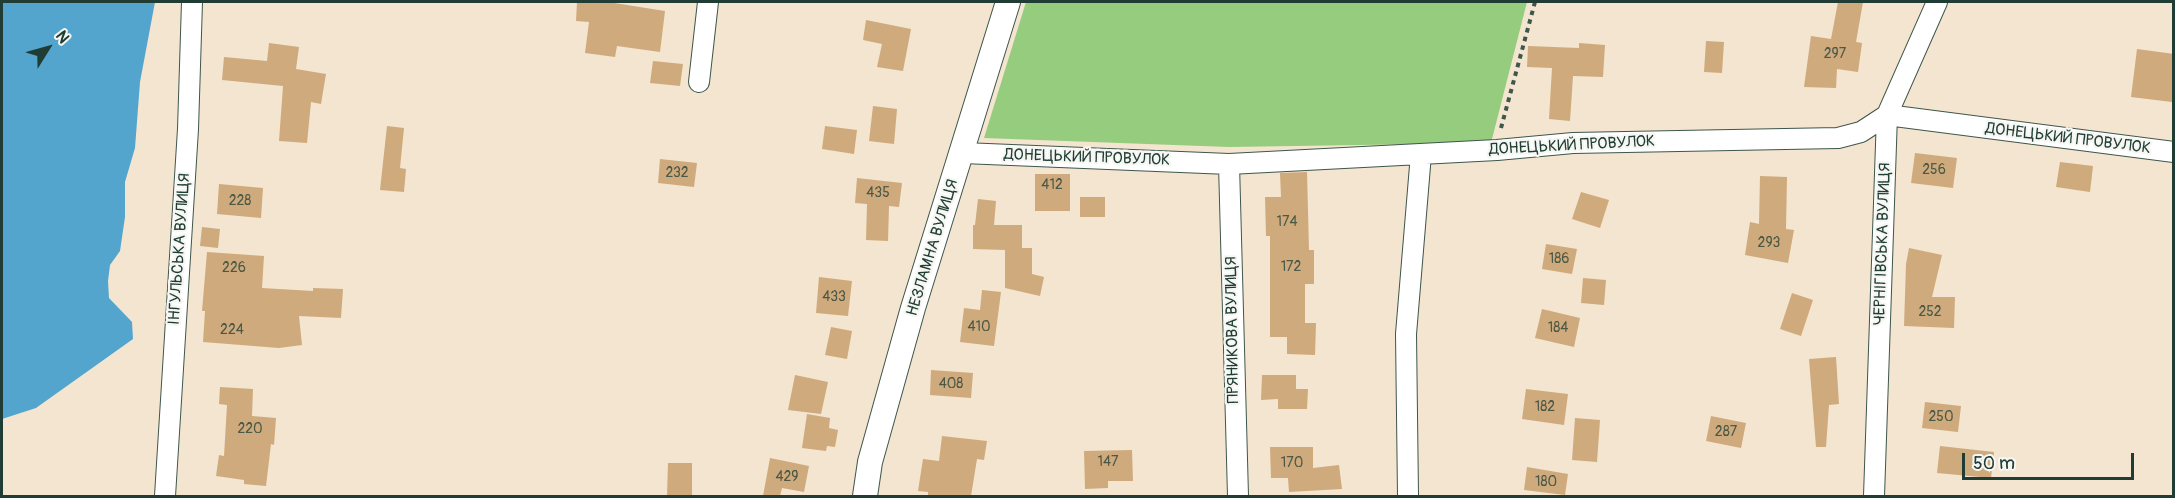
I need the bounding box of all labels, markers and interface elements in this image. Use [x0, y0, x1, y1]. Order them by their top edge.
north arrow [18, 18, 78, 78]
text: N [51, 27, 74, 48]
house number: 297 [1824, 46, 1846, 62]
street label: ДОНЕЦЬКИЙ ПРОВУЛОК [1984, 119, 2152, 159]
street label: ДОНЕЦЬКИЙ ПРОВУЛОК [1488, 132, 1656, 160]
street label: ДОНЕЦЬКИЙ ПРОВУЛОК [1004, 146, 1170, 170]
street label: ЧЕРНІГІВСЬКА ВУЛИЦЯ [1871, 162, 1895, 326]
house number: 256 [1922, 162, 1946, 178]
house number: 232 [665, 165, 689, 181]
street label: ІНГУЛЬСЬКА ВУЛИЦЯ [165, 172, 195, 326]
street label: НЕЗЛАМНА ВУЛИЦЯ [903, 177, 963, 319]
house number: 412 [1041, 177, 1063, 193]
house number: 435 [866, 185, 890, 201]
house number: 228 [229, 193, 251, 209]
house number: 174 [1277, 214, 1297, 230]
house number: 293 [1758, 235, 1780, 251]
house number: 186 [1549, 251, 1569, 267]
street label: ПРЯНИКОВА ВУЛИЦЯ [1222, 256, 1244, 404]
house number: 172 [1281, 259, 1301, 275]
house number: 226 [222, 260, 246, 276]
house number: 433 [822, 289, 846, 305]
house number: 252 [1918, 304, 1942, 320]
house number: 410 [967, 319, 991, 335]
house number: 184 [1548, 320, 1568, 336]
house number: 224 [220, 322, 244, 338]
house number: 408 [939, 376, 963, 392]
house number: 182 [1535, 399, 1555, 415]
house number: 250 [1929, 409, 1953, 425]
house number: 220 [237, 421, 263, 437]
house number: 287 [1715, 424, 1737, 440]
scale bar [1965, 441, 2138, 479]
text: 50 m [1973, 452, 2015, 475]
house number: 147 [1098, 454, 1118, 470]
house number: 170 [1281, 455, 1303, 471]
house number: 429 [775, 469, 799, 485]
house number: 180 [1535, 474, 1557, 490]

